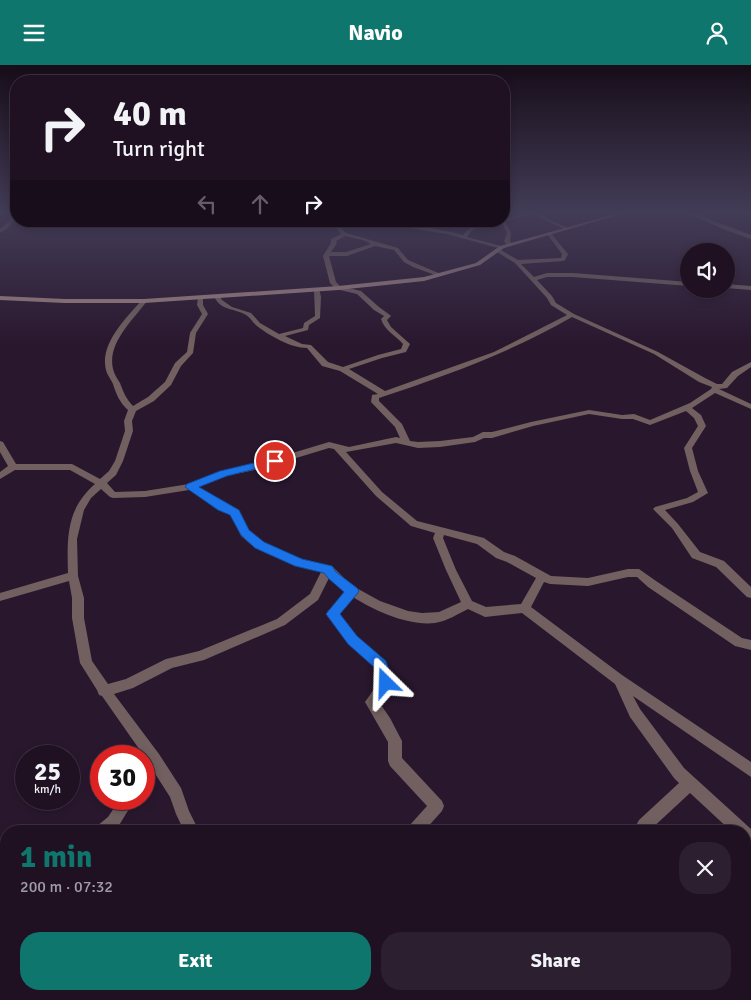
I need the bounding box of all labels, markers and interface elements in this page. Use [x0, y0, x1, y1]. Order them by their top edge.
icon: menu [20, 19, 48, 47]
text: Navio [348, 19, 403, 46]
icon: person [703, 19, 731, 47]
text: 40 m [113, 92, 187, 135]
icon: right [30, 95, 95, 160]
text: Turn right [113, 135, 205, 162]
icon: left [193, 190, 221, 218]
icon: ahead [246, 190, 274, 218]
icon: right [299, 190, 327, 218]
map controls [680, 243, 735, 298]
button: sound [680, 243, 735, 298]
pin [254, 440, 296, 482]
icon: arrive [261, 447, 289, 475]
position arrow [359, 656, 411, 708]
speed limit sign: 30 [90, 745, 155, 810]
text: 25 [34, 756, 61, 787]
text: km/h [34, 782, 61, 797]
text: 1 min [20, 839, 92, 876]
button: close [679, 842, 731, 894]
text: 200 m · 07:32 [20, 877, 113, 897]
button: Exit [20, 932, 371, 990]
button: Share [381, 932, 731, 990]

